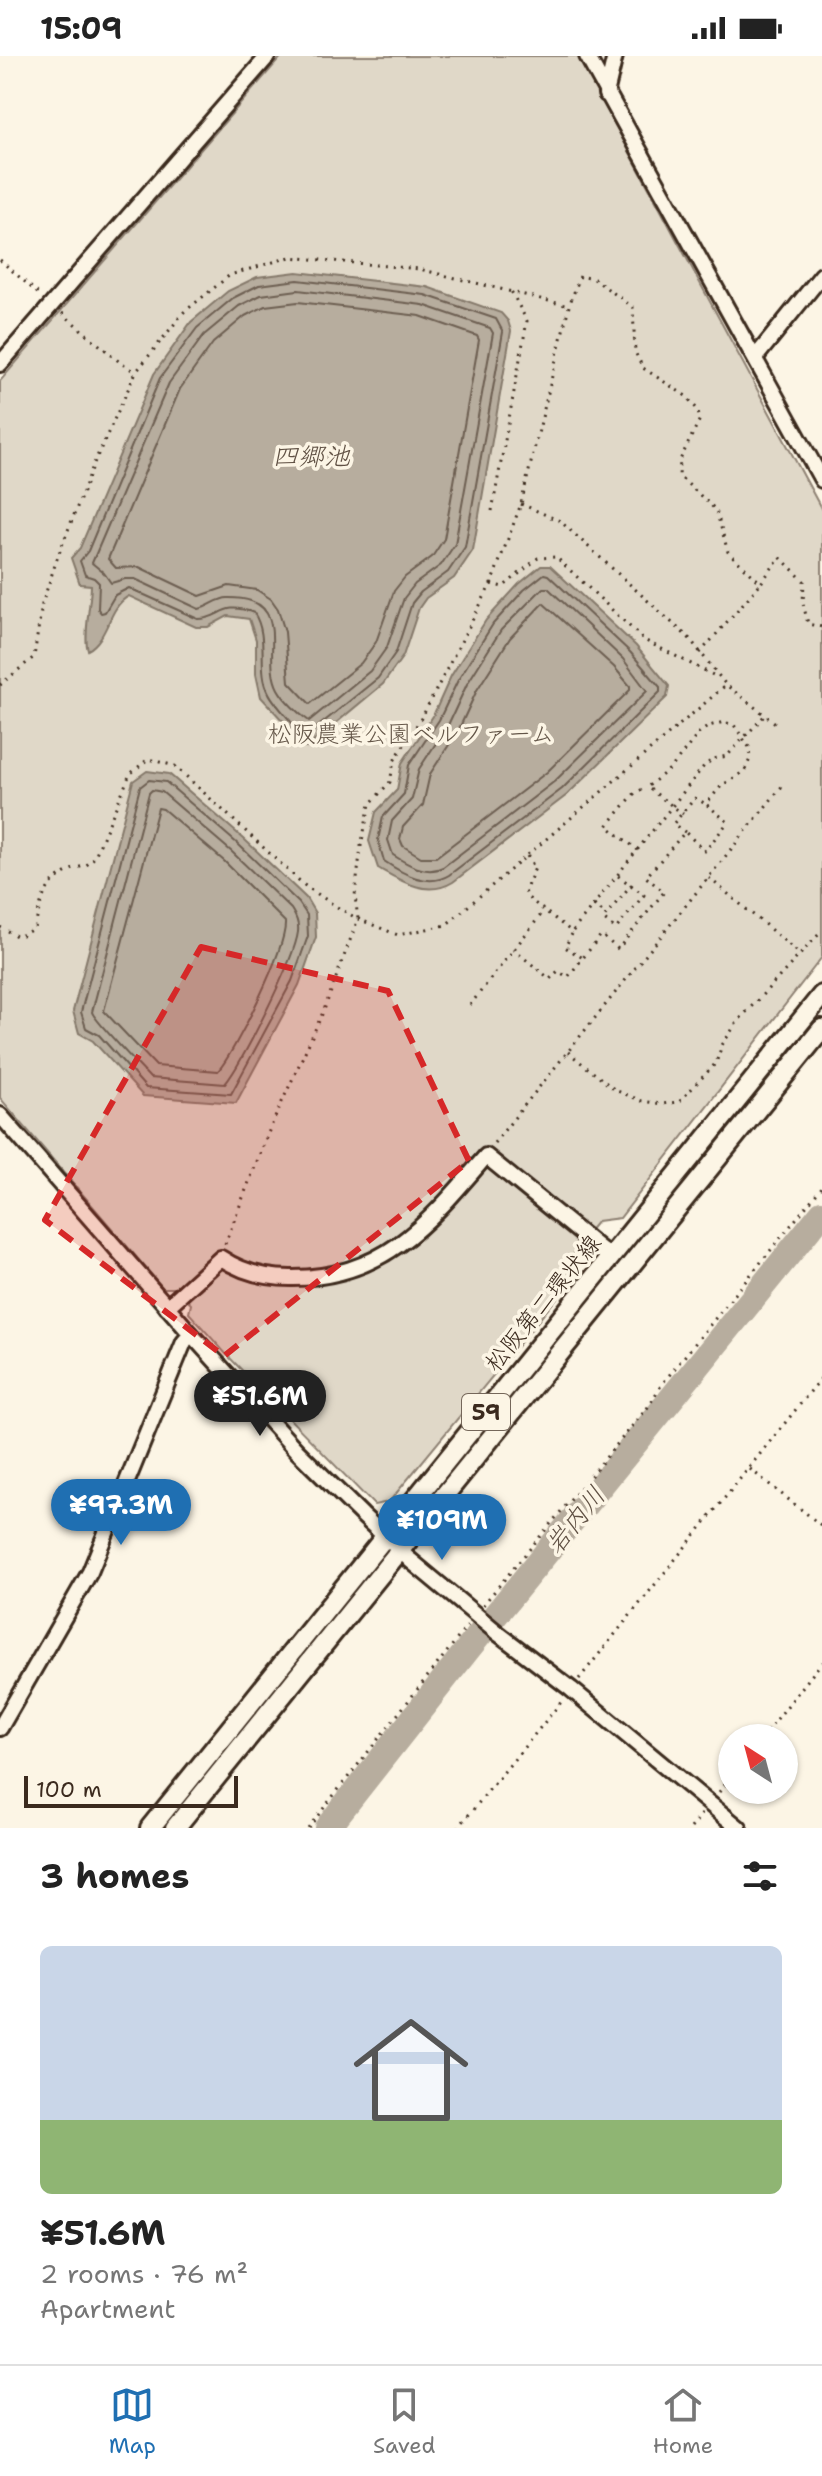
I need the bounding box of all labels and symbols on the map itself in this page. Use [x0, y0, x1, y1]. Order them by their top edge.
water label: 四郷池 [272, 438, 351, 473]
park label: 松阪農業公園ベルファーム [267, 718, 555, 750]
street label: 松阪第二環状線 [478, 1228, 608, 1378]
pin: ¥51.6M [195, 1370, 325, 1438]
road number: 59 [462, 1394, 510, 1430]
water label: 岩内川 [536, 1478, 613, 1561]
pin: ¥97.3M [56, 1479, 186, 1547]
pin: ¥109M [386, 1494, 498, 1562]
north arrow [718, 1724, 798, 1804]
scale bar [24, 1772, 238, 1808]

